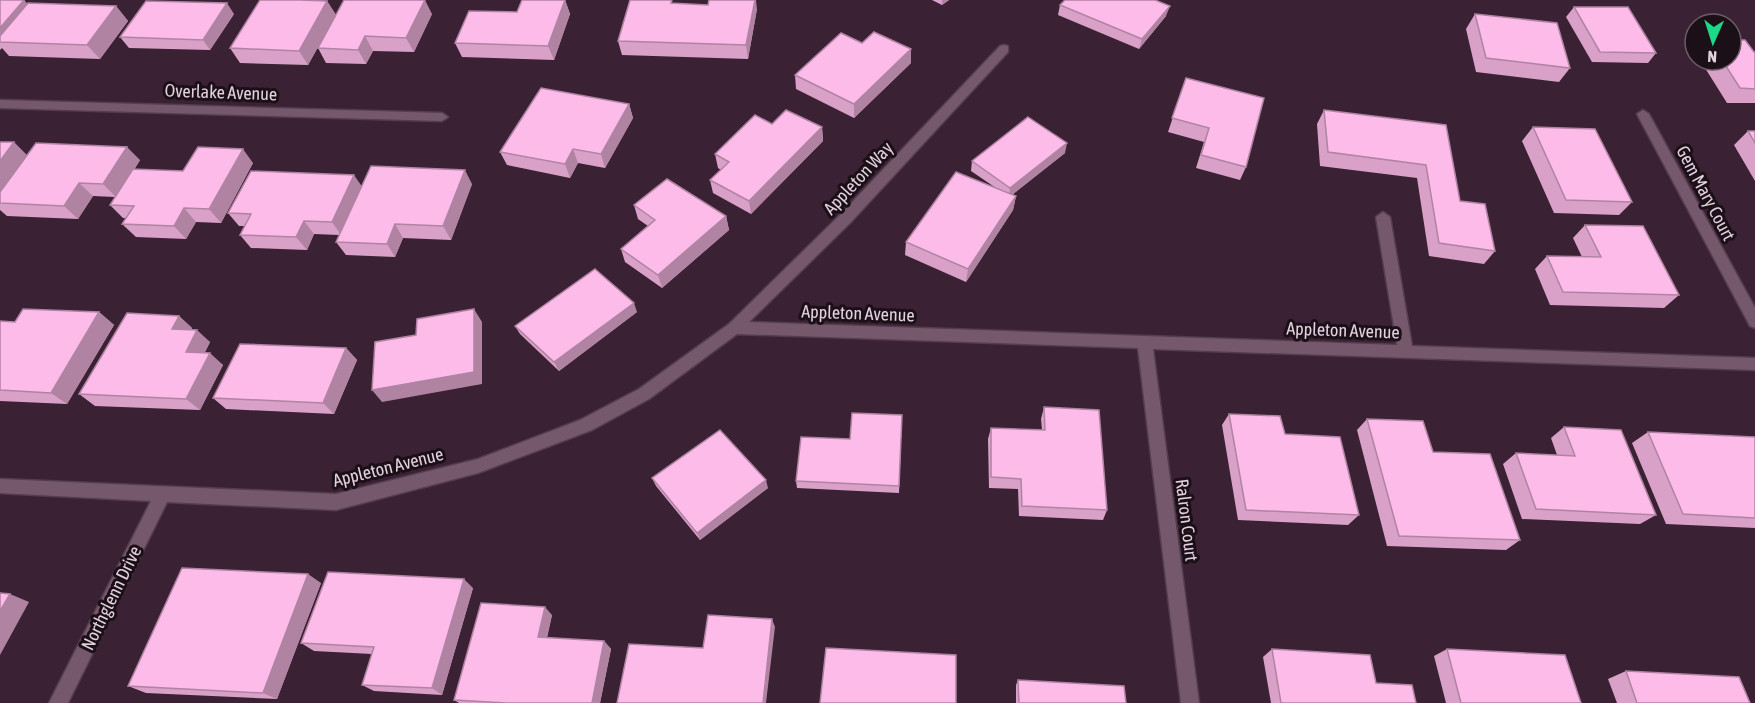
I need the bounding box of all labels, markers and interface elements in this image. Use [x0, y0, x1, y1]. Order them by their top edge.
north arrow [1683, 12, 1743, 72]
text: N [1707, 48, 1717, 66]
street label: Overlake Avenue [164, 80, 278, 104]
street label: Appleton Way [819, 137, 897, 219]
street label: Gem Mary Court [1672, 142, 1740, 244]
street label: Appleton Avenue [801, 301, 915, 325]
street label: Appleton Avenue [1286, 318, 1400, 342]
street label: Appleton Avenue [331, 443, 445, 491]
street label: Ralron Court [1172, 478, 1202, 562]
street label: Northglenn Drive [77, 542, 145, 654]

